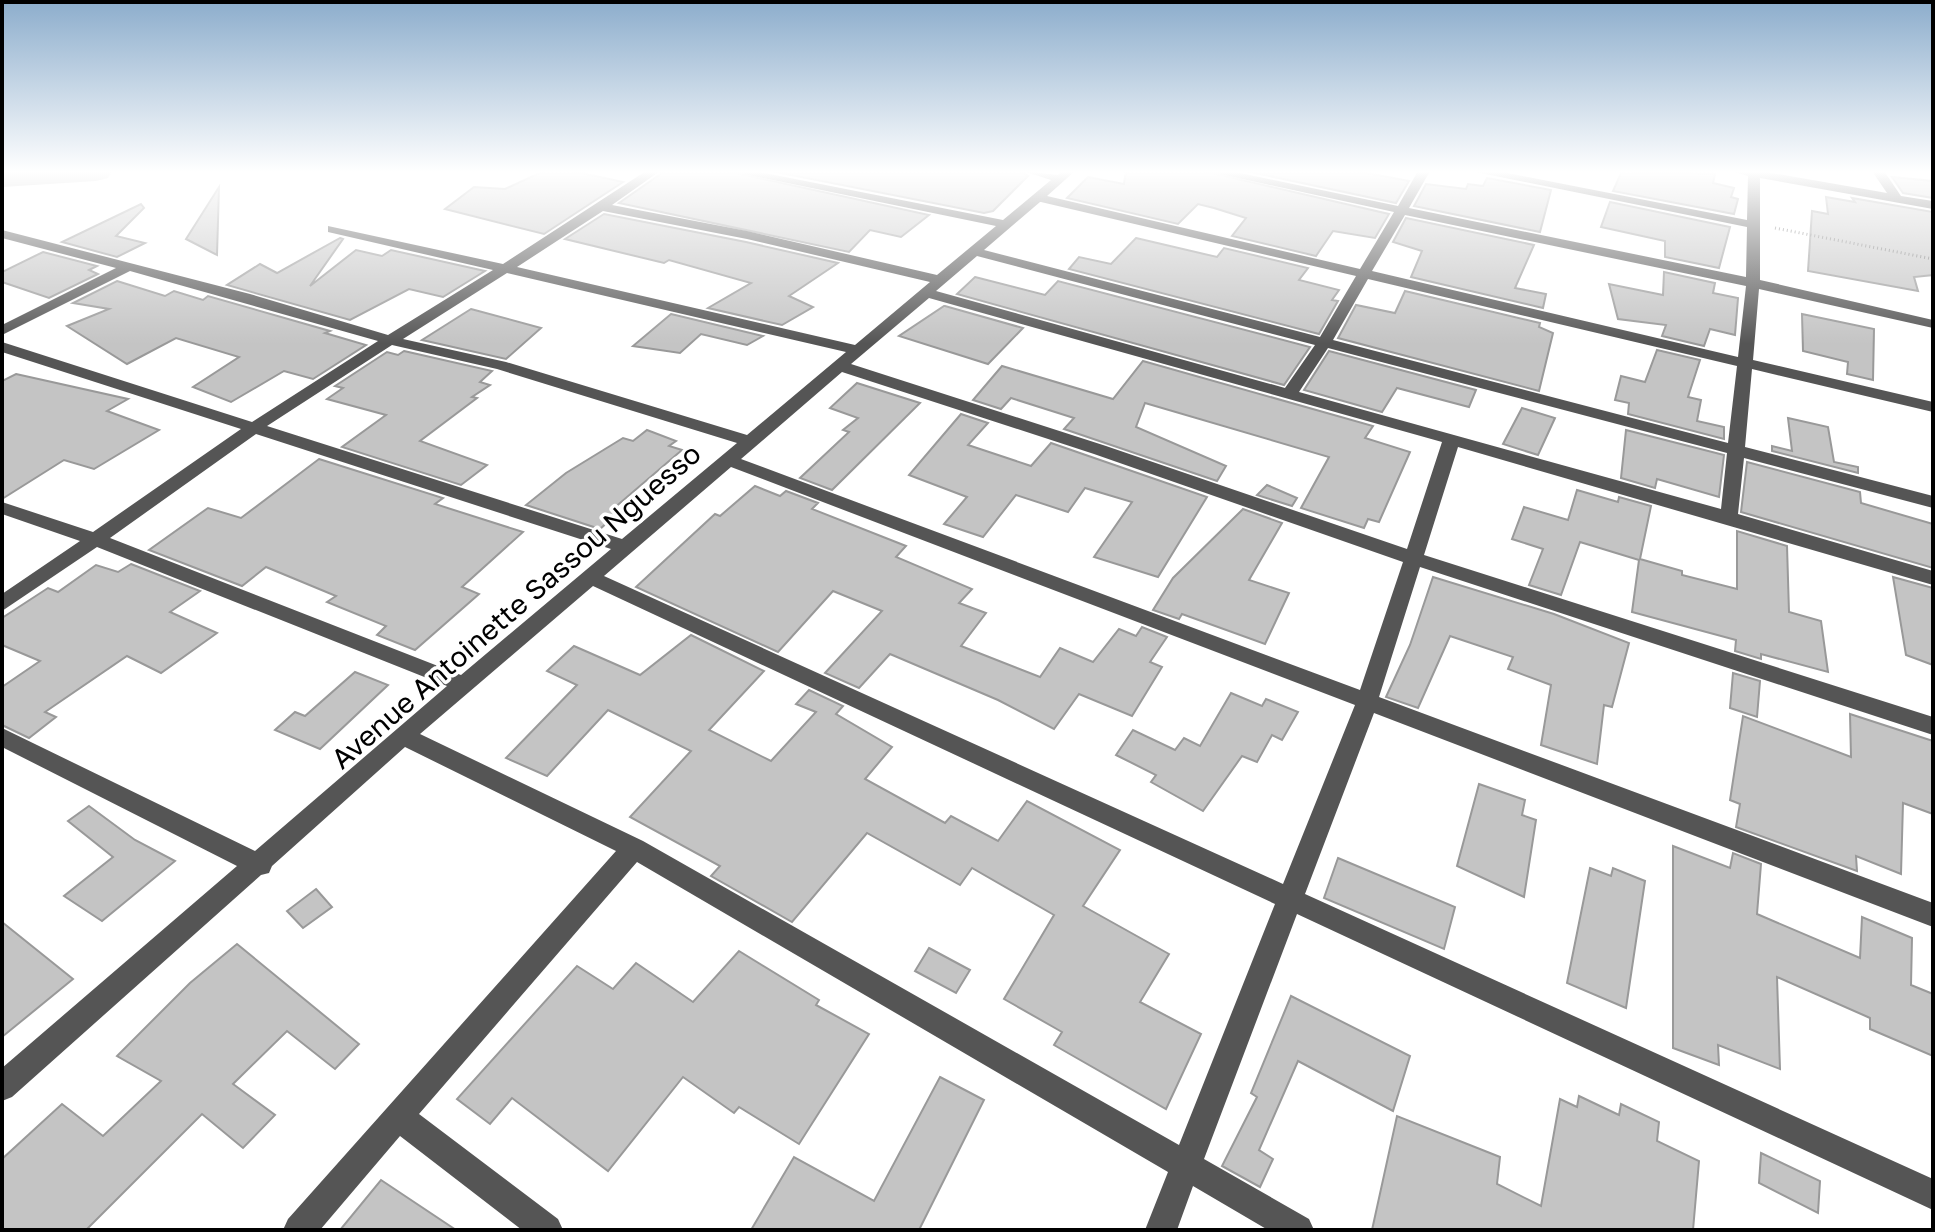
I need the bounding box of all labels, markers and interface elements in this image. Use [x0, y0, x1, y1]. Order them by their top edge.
street label: Avenue Antoinette Sassou Nguesso [324, 436, 707, 775]

